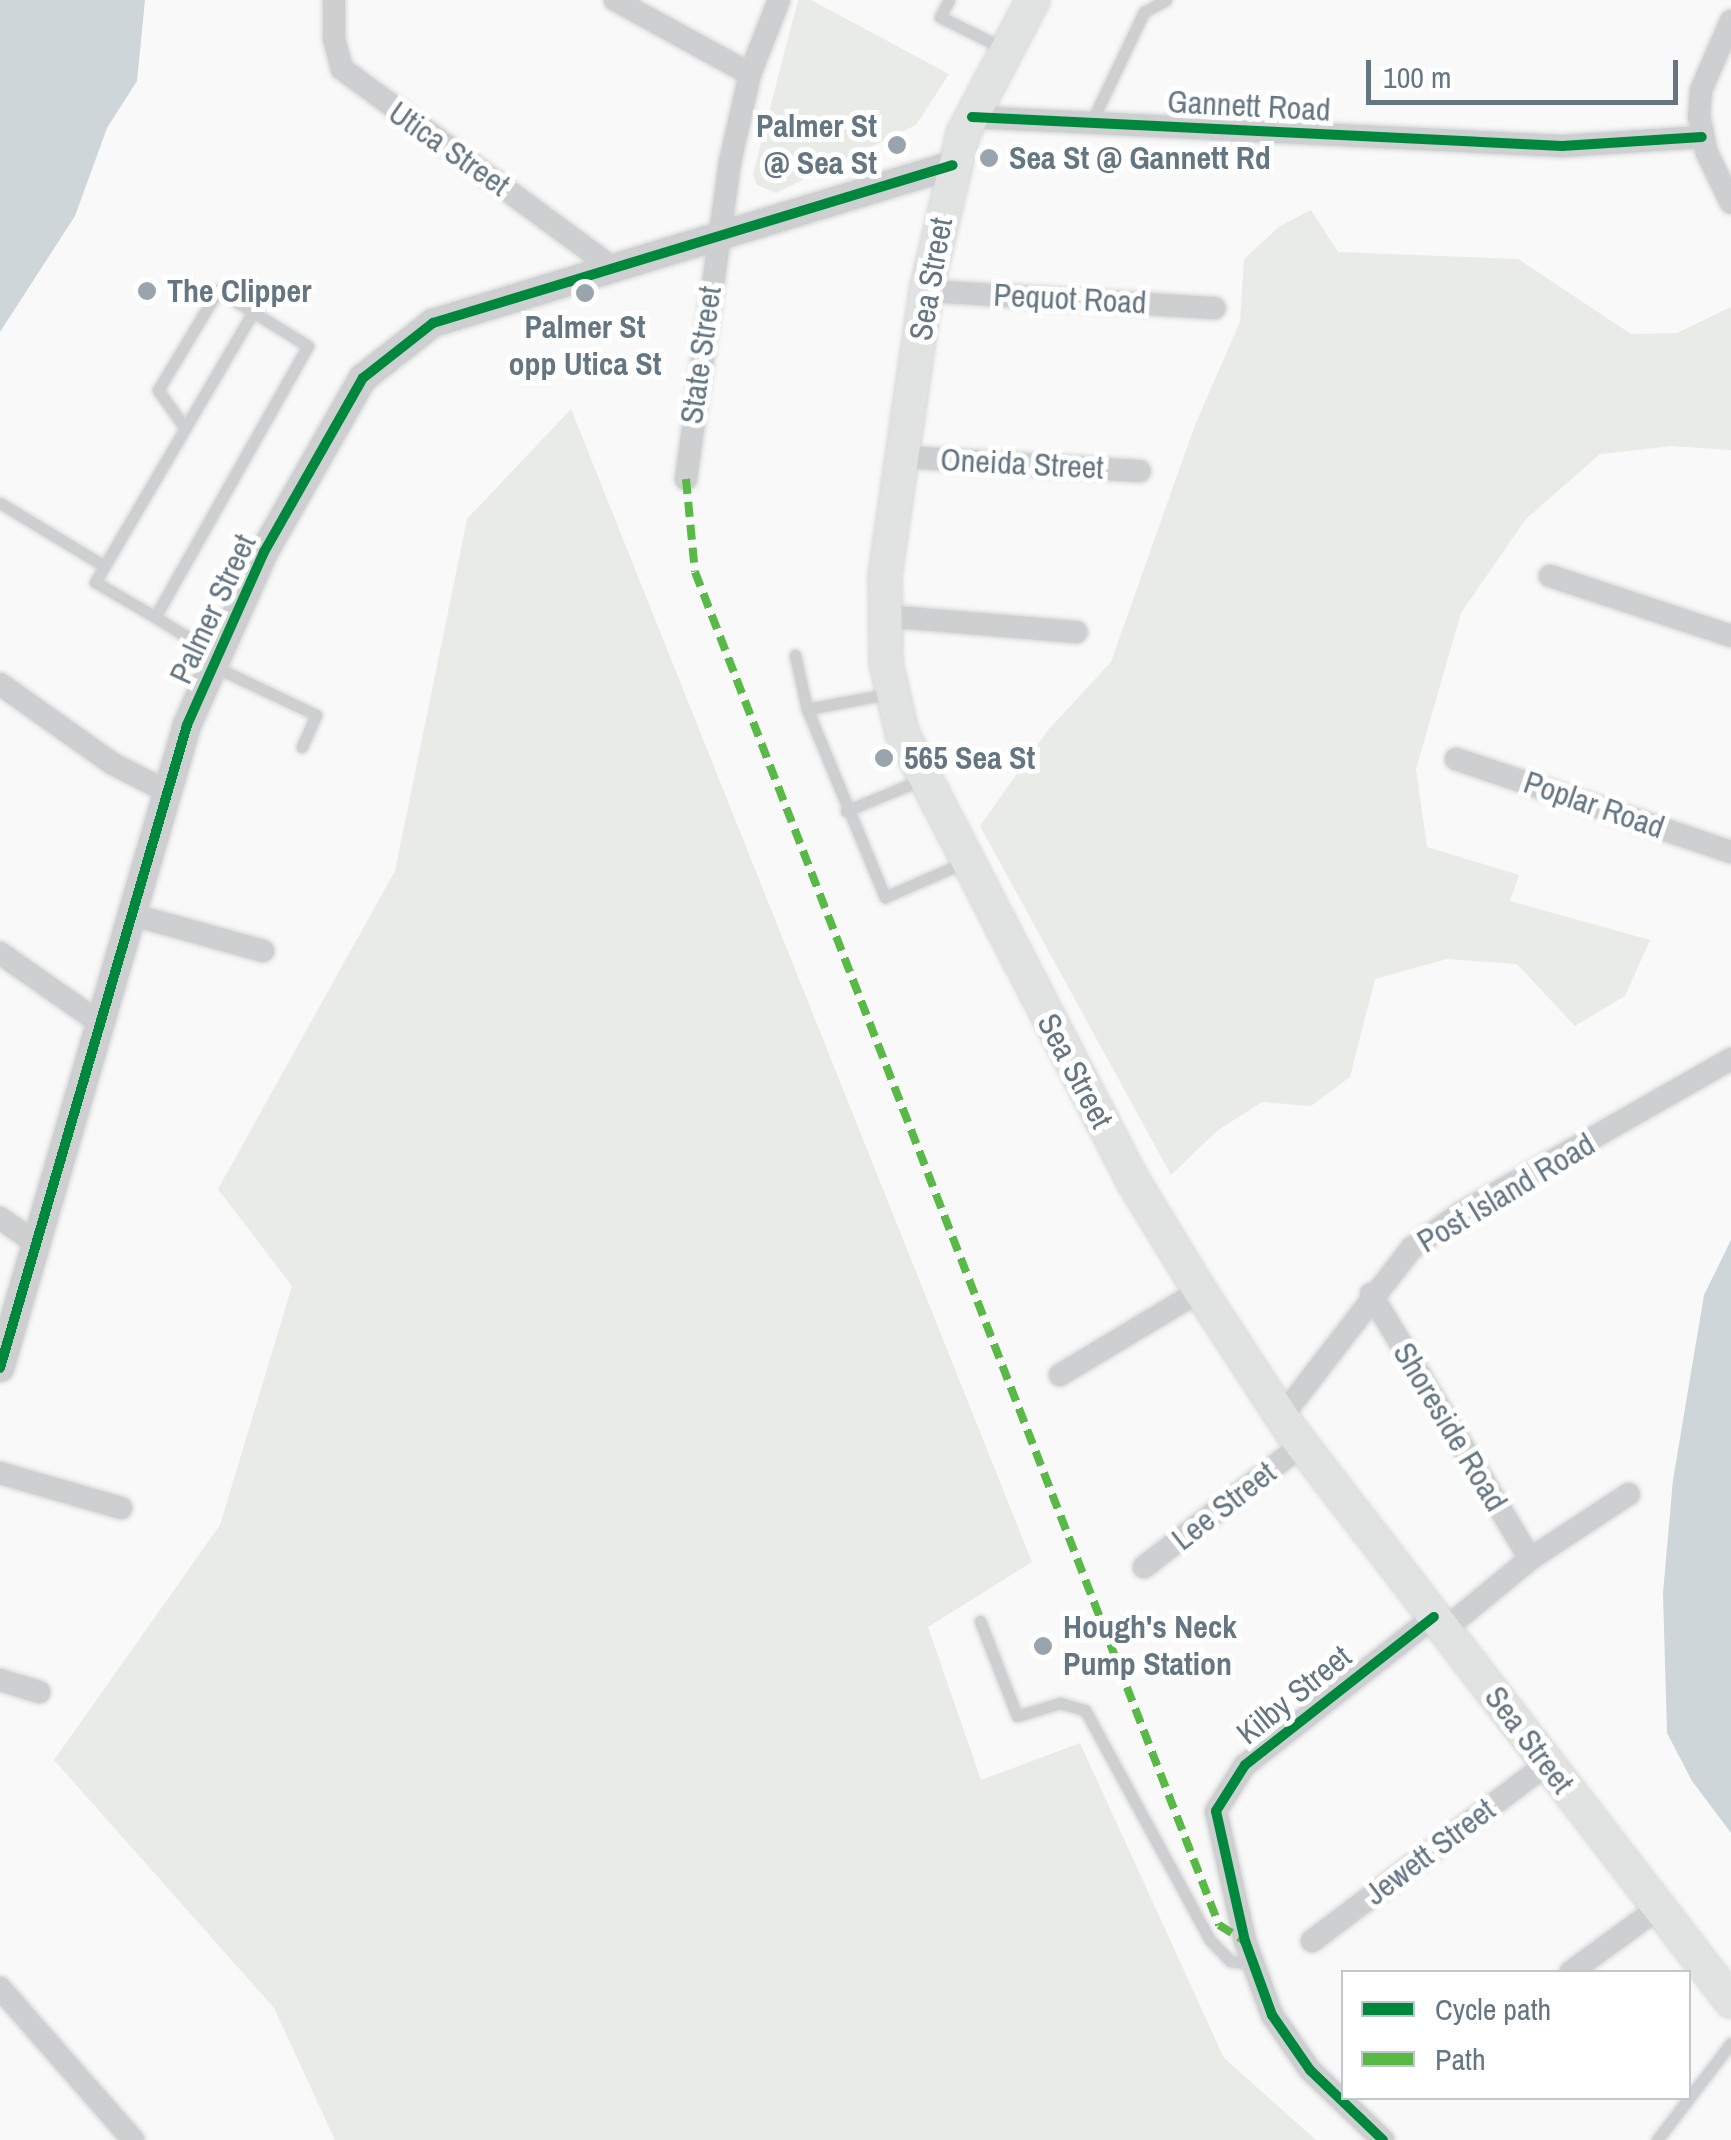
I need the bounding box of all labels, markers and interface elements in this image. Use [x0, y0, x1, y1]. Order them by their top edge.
scale bar [1371, 40, 1684, 102]
text: 100 m [1383, 57, 1451, 97]
street label: Gannett Road [1166, 83, 1332, 129]
street label: Utica Street [381, 94, 517, 204]
place label: Palmer St @ Sea St [756, 108, 877, 183]
marker: Palmer St @ Sea St [886, 134, 908, 156]
place label: Sea St @ Gannett Rd [1009, 139, 1271, 177]
marker: Sea St @ Gannett Rd [978, 147, 1000, 169]
street label: Sea Street [901, 215, 961, 343]
place label: The Clipper [167, 272, 311, 310]
street label: Pequot Road [993, 276, 1147, 322]
marker: The Clipper [136, 280, 158, 302]
marker: Palmer St opp Utica St [574, 282, 596, 304]
street label: State Street [672, 284, 730, 426]
place label: Palmer St opp Utica St [508, 309, 662, 384]
street label: Oneida Street [939, 441, 1105, 487]
street label: Palmer Street [162, 528, 264, 690]
place label: 565 Sea St [904, 739, 1035, 777]
marker: 565 Sea St [873, 747, 895, 769]
street label: Poplar Road [1519, 763, 1669, 847]
street label: Sea Street [1029, 1007, 1121, 1135]
street label: Post Island Road [1410, 1125, 1602, 1261]
street label: Shoreside Road [1385, 1336, 1515, 1518]
street label: Lee Street [1164, 1454, 1284, 1558]
place label: Hough's Neck Pump Station [1063, 1609, 1237, 1684]
marker: Hough's Neck Pump Station [1032, 1635, 1054, 1657]
street label: Kilby Street [1229, 1637, 1359, 1753]
street label: Sea Street [1476, 1679, 1582, 1801]
street label: Jewett Street [1357, 1791, 1503, 1913]
legend [1341, 1970, 1691, 2100]
text: Cycle path [1435, 1989, 1551, 2029]
text: Path [1435, 2039, 1486, 2079]

